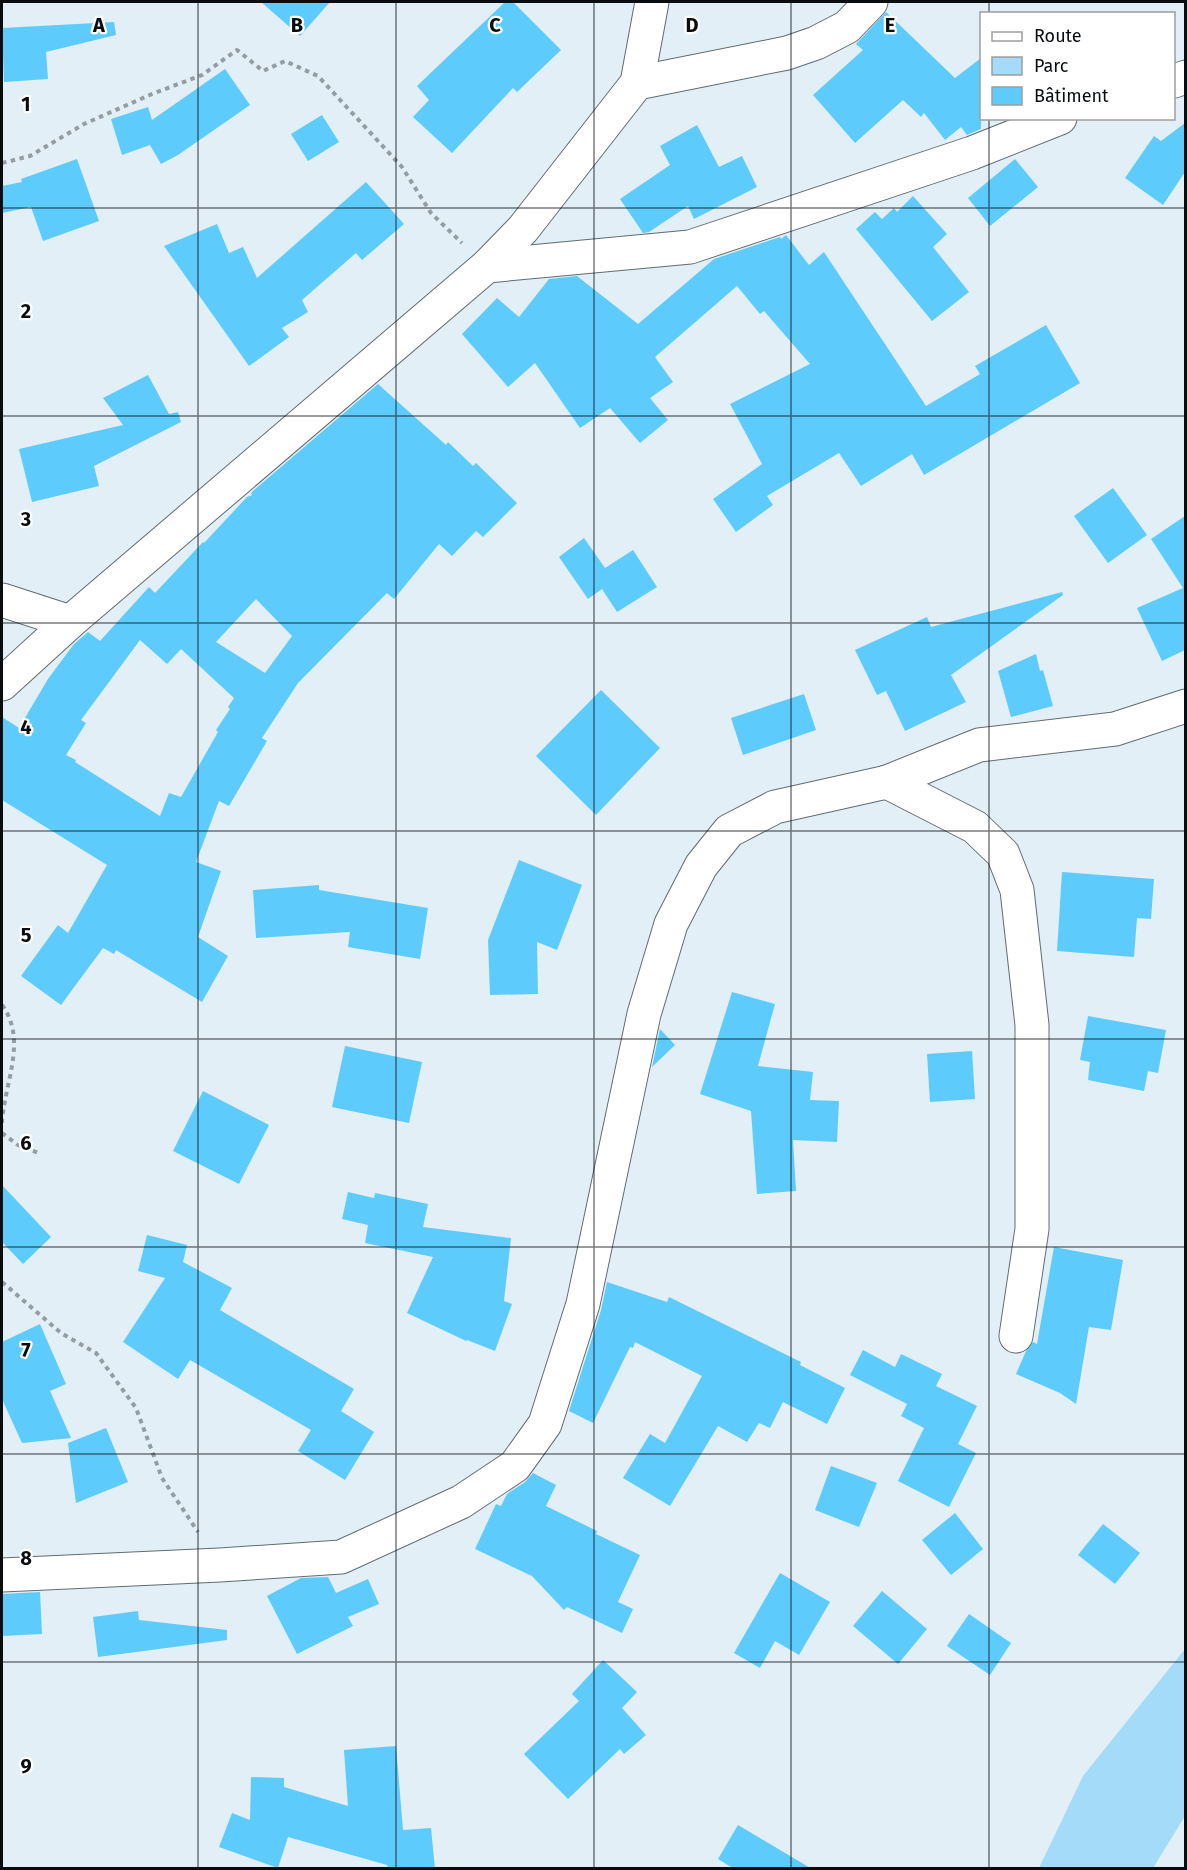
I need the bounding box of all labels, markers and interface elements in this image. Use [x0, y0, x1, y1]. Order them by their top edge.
legend [980, 12, 1175, 120]
text: A [92, 13, 106, 37]
text: B [291, 13, 303, 37]
text: C [489, 13, 501, 37]
text: D [685, 13, 699, 37]
text: E [885, 13, 895, 37]
text: Route [1034, 25, 1082, 47]
text: Parc [1034, 55, 1069, 77]
text: Bâtiment [1034, 85, 1109, 107]
text: 1 [21, 92, 31, 116]
text: 2 [21, 299, 31, 323]
text: 3 [20, 507, 31, 531]
text: 4 [20, 715, 32, 739]
text: 5 [21, 923, 32, 947]
text: 6 [20, 1131, 32, 1155]
text: 7 [21, 1338, 31, 1362]
text: 8 [20, 1546, 32, 1570]
text: 9 [20, 1754, 32, 1778]

